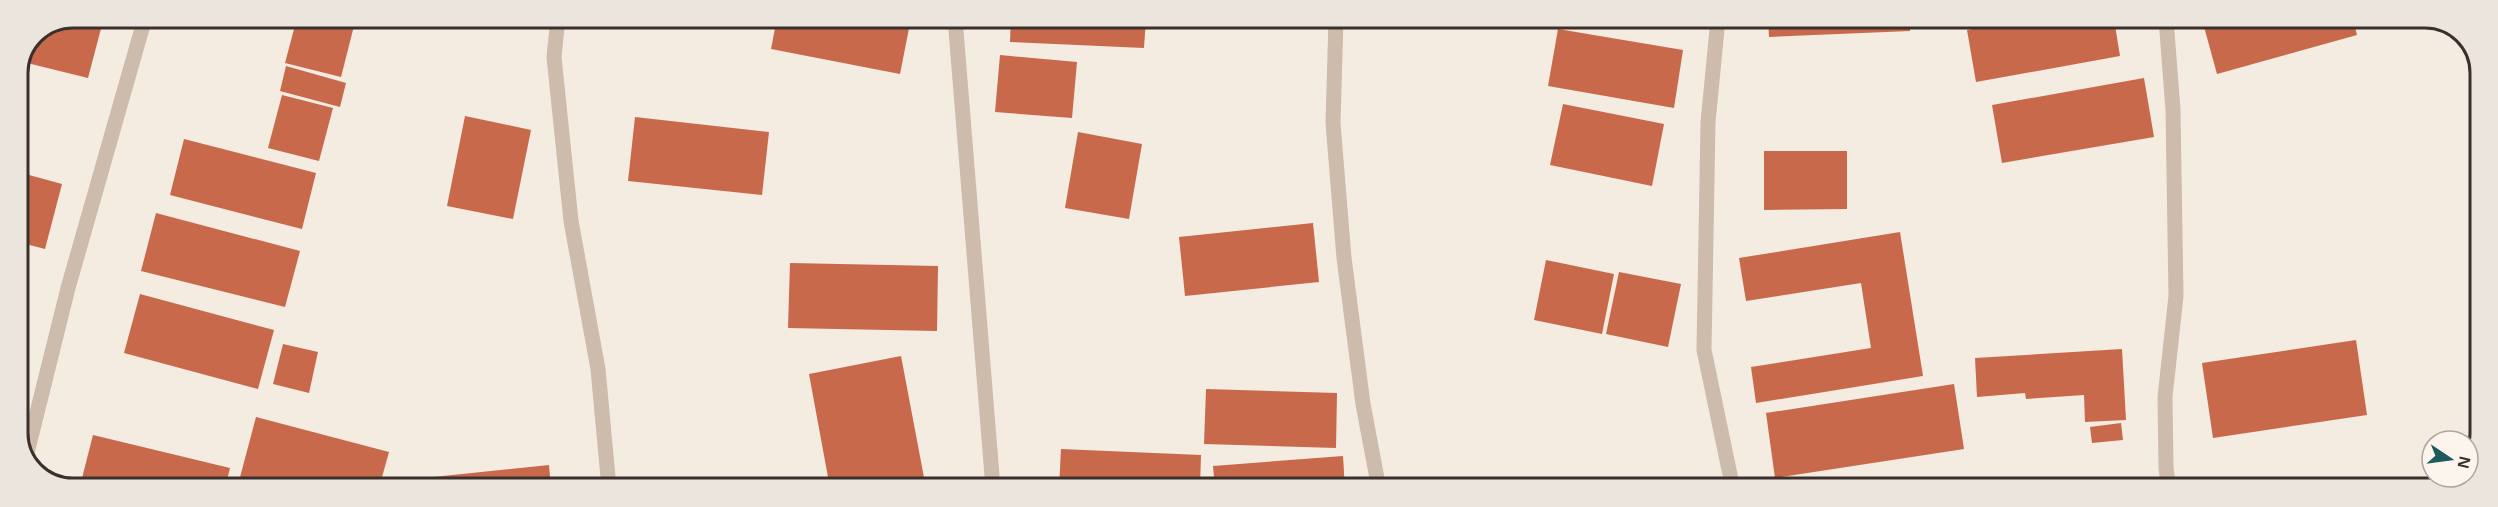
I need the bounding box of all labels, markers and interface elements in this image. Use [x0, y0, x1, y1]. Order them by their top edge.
north arrow [2420, 429, 2480, 489]
text: N [2455, 455, 2474, 470]

